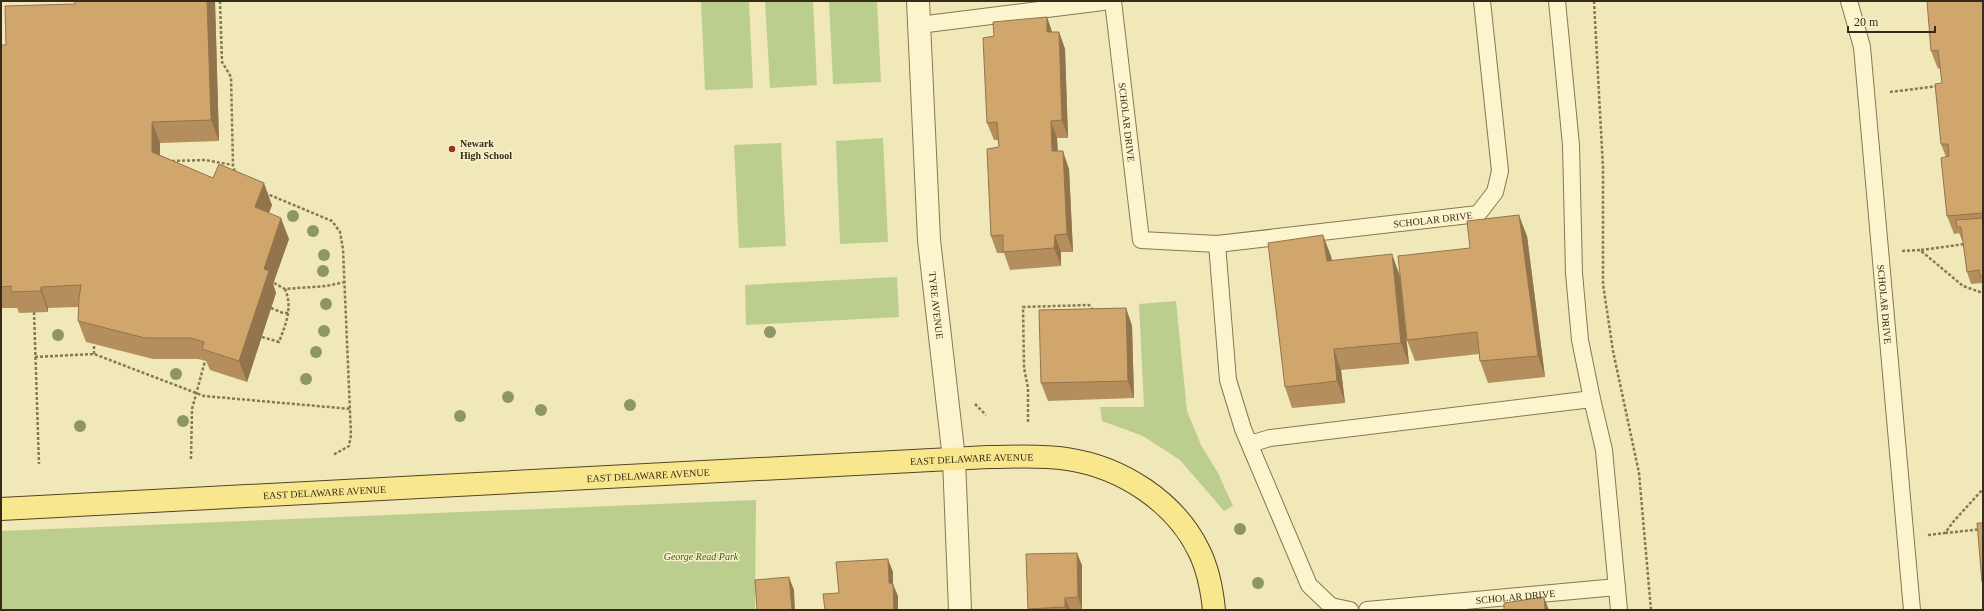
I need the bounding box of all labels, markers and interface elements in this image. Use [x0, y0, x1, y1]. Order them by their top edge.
scale bar [1848, 8, 1935, 34]
text: 20 m [1854, 15, 1879, 29]
street label: SCHOLAR DRIVE [1117, 82, 1137, 163]
place label: Newark High School [460, 138, 512, 161]
marker: Newark High School [447, 144, 457, 154]
street label: SCHOLAR DRIVE [1393, 210, 1473, 230]
street label: SCHOLAR DRIVE [1875, 264, 1893, 344]
street label: TYRE AVENUE [927, 271, 945, 340]
street label: EAST DELAWARE AVENUE [910, 451, 1033, 467]
street label: EAST DELAWARE AVENUE [586, 467, 710, 484]
street label: EAST DELAWARE AVENUE [263, 484, 386, 501]
park label: George Read Park [664, 551, 739, 562]
street label: SCHOLAR DRIVE [1475, 588, 1556, 606]

